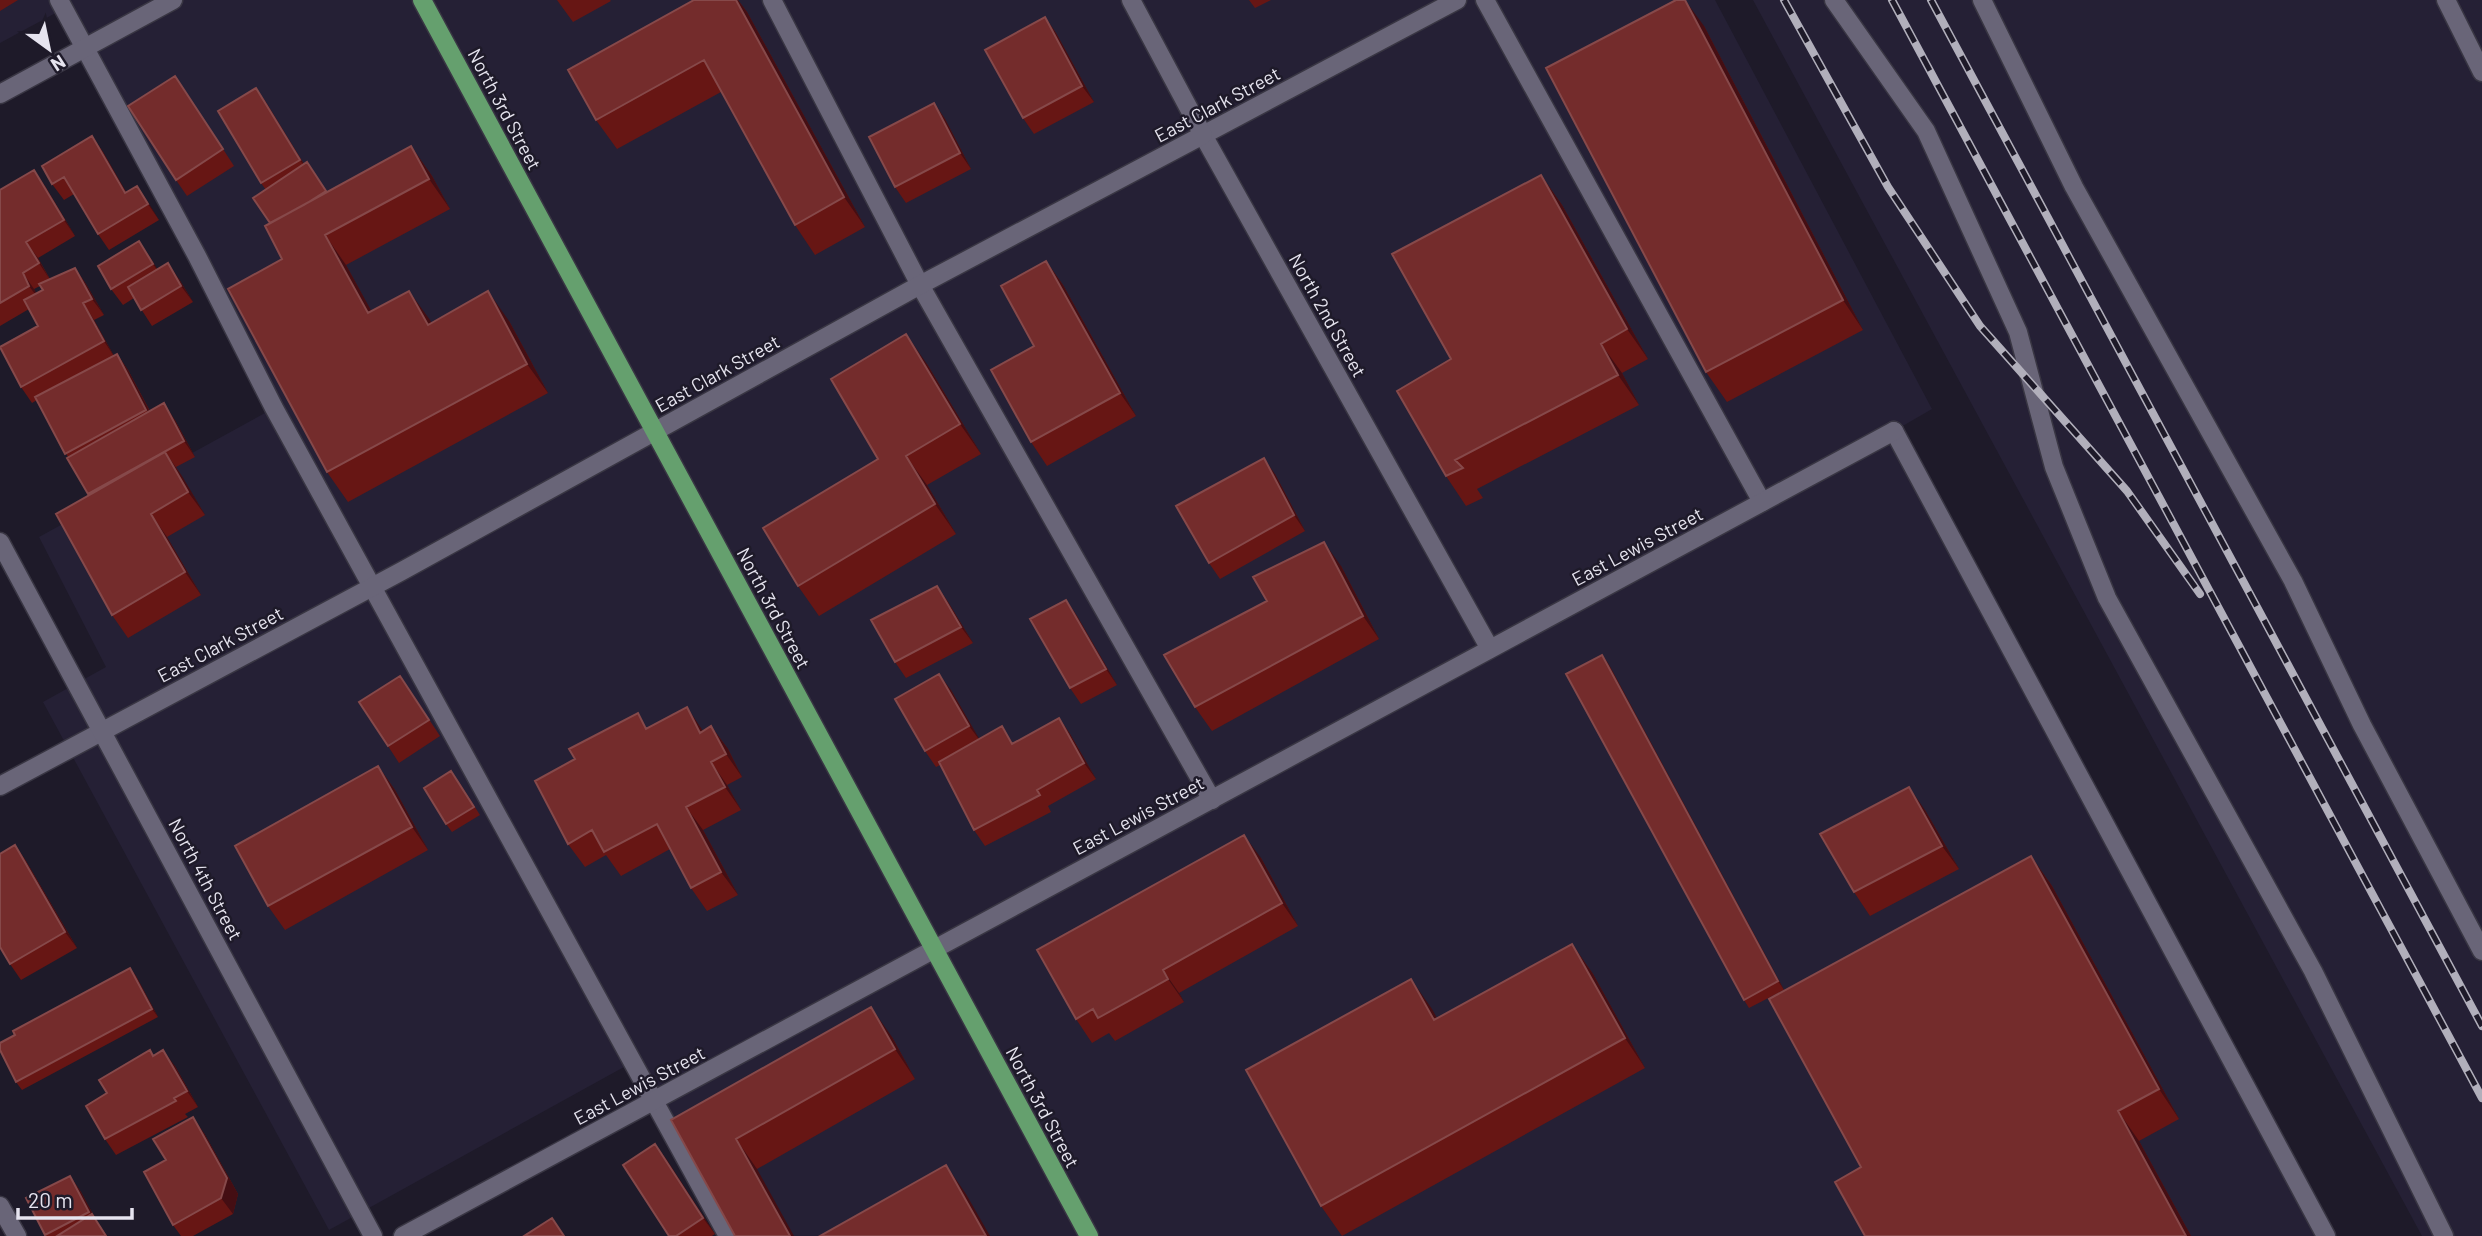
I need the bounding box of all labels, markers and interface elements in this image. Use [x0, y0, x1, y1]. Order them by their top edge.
north arrow [14, 14, 84, 84]
street label: North 3rd Street [463, 44, 547, 174]
text: N [47, 51, 70, 77]
street label: East Clark Street [1150, 61, 1284, 147]
street label: North 2nd Street [1285, 249, 1371, 381]
street label: East Clark Street [651, 329, 783, 417]
street label: East Lewis Street [1568, 502, 1706, 590]
street label: North 3rd Street [732, 543, 816, 673]
street label: East Clark Street [153, 601, 287, 687]
street label: East Lewis Street [1069, 771, 1207, 859]
street label: North 4th Street [164, 814, 248, 944]
street label: East Lewis Street [570, 1041, 708, 1129]
street label: North 3rd Street [1001, 1042, 1085, 1172]
scale bar [18, 1176, 131, 1220]
text: 20 m [28, 1187, 73, 1212]

